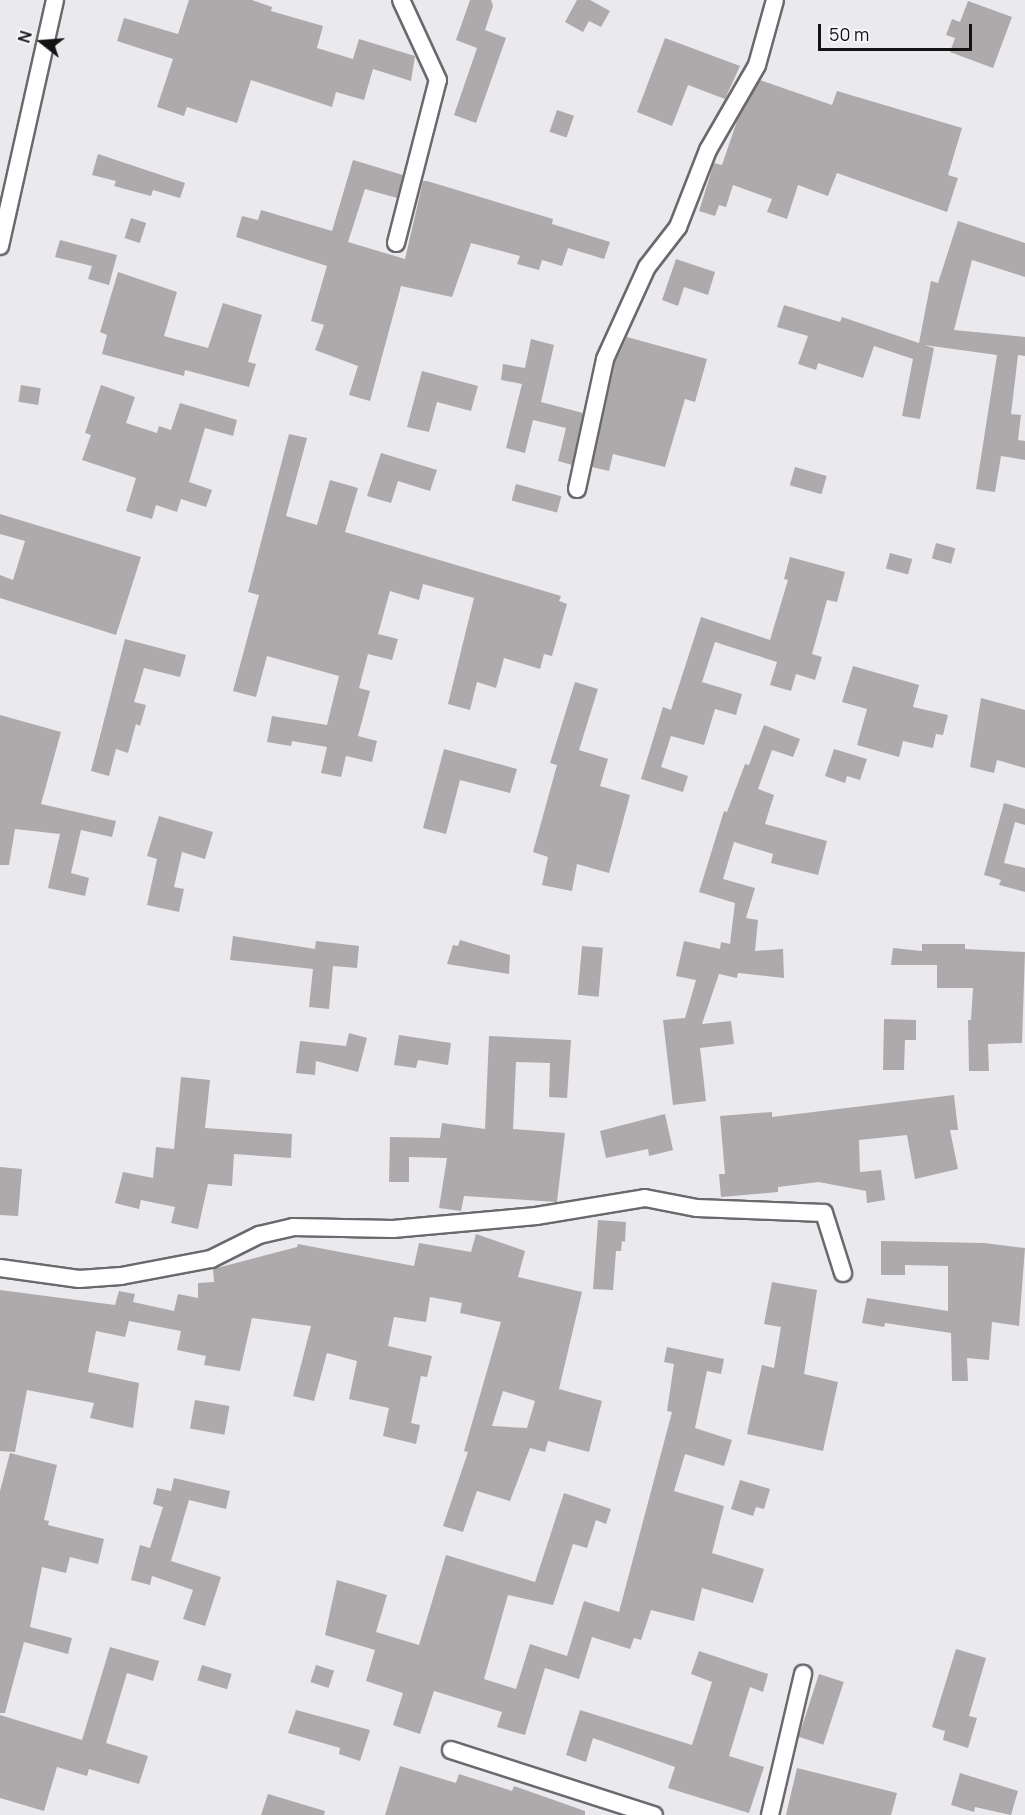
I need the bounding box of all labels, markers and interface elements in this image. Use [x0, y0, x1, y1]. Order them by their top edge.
north arrow [12, 12, 72, 72]
scale bar [821, 12, 976, 50]
text: 50 m [829, 22, 869, 46]
text: N [13, 28, 37, 45]

